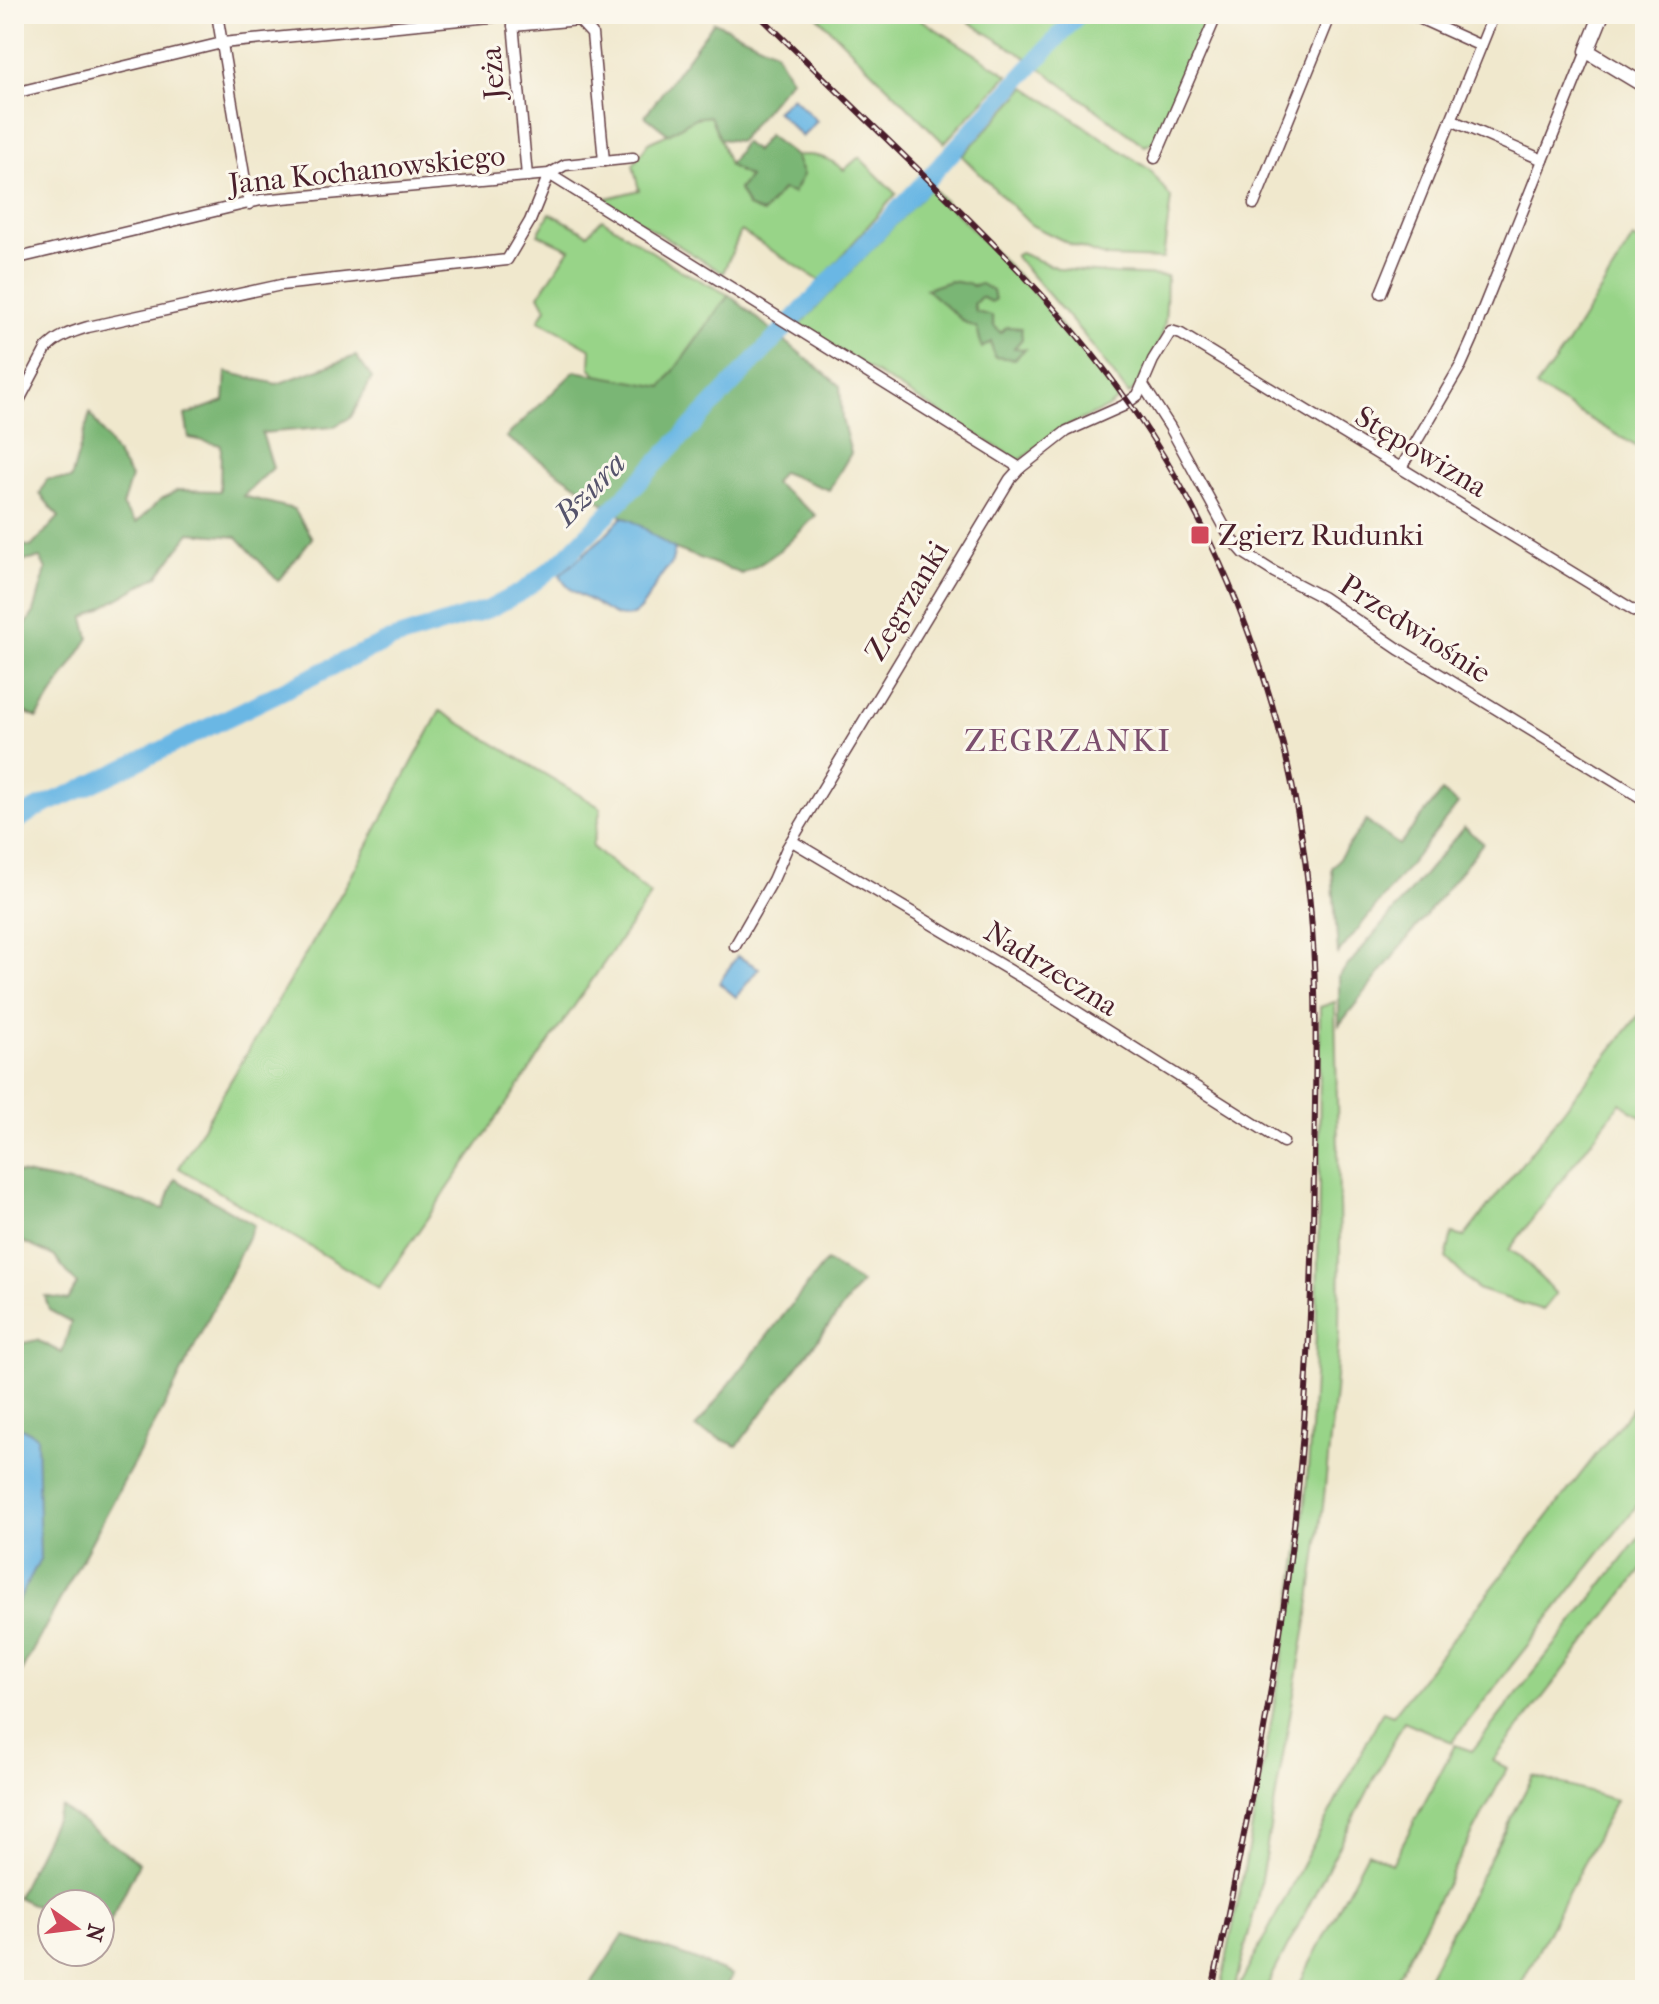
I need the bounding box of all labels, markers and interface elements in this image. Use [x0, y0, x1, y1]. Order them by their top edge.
street label: Jeża [473, 44, 513, 103]
street label: Jana Kochanowskiego [225, 138, 507, 202]
street label: Stępowizna [1349, 399, 1494, 506]
water label: Bzura [545, 445, 633, 534]
place label: Zgierz Rudunki [1218, 518, 1424, 553]
marker: Zgierz Rudunki [1189, 524, 1211, 546]
street label: Zegrzanki [858, 535, 956, 667]
street label: Przedwiośnie [1333, 567, 1497, 691]
district label: ZEGRZANKI [964, 722, 1172, 759]
street label: Nadrzeczna [978, 914, 1125, 1024]
north arrow [36, 1888, 116, 1968]
text: N [80, 1921, 109, 1944]

